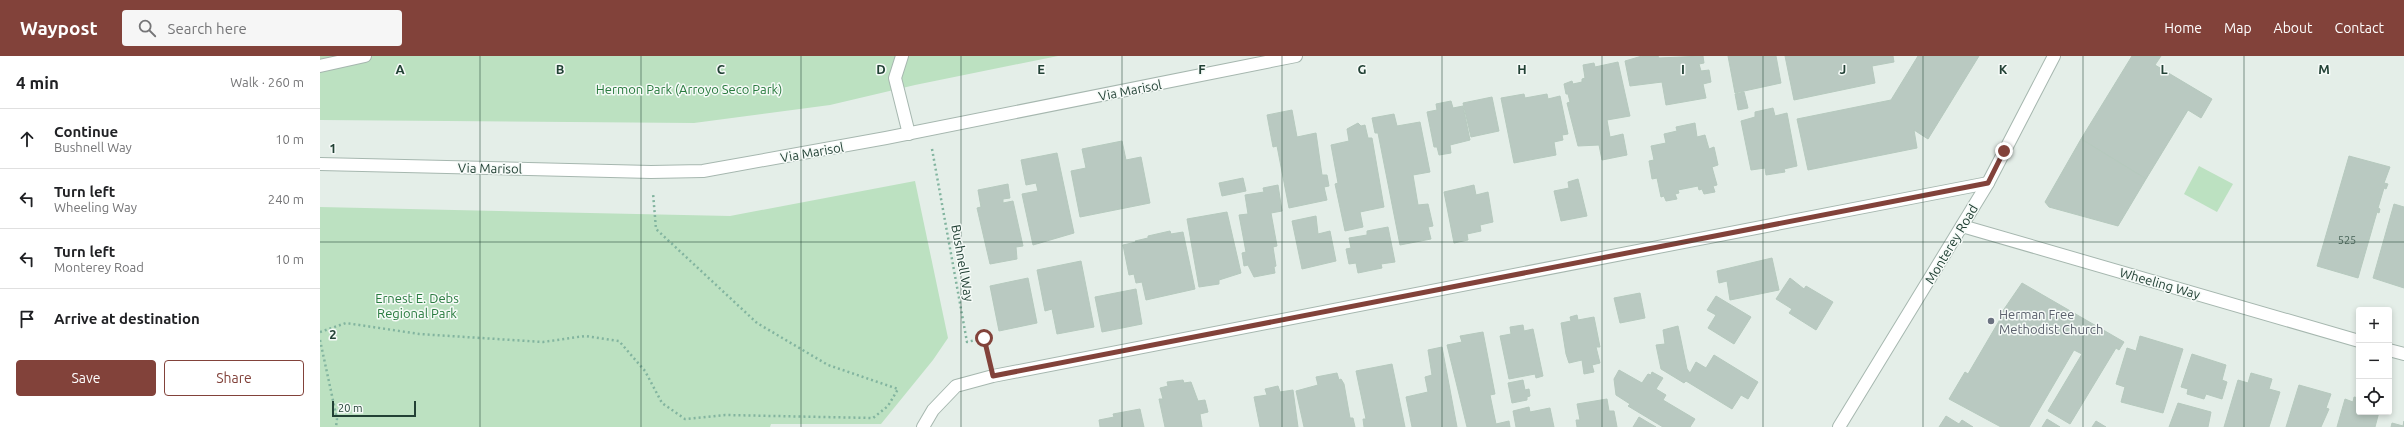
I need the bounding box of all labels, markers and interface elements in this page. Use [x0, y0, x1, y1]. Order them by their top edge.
search box [122, 10, 402, 46]
text: Waypost [20, 17, 98, 39]
icon: search [136, 17, 158, 39]
text: Search here [168, 20, 247, 37]
text: Home [2164, 20, 2202, 36]
text: Map [2224, 20, 2252, 36]
text: About [2274, 20, 2313, 36]
text: Contact [2335, 20, 2384, 36]
text: A [395, 62, 405, 76]
text: B [556, 62, 565, 76]
text: C [717, 62, 726, 76]
text: D [876, 62, 886, 76]
text: E [1037, 62, 1045, 76]
text: F [1198, 62, 1206, 76]
text: G [1358, 62, 1367, 76]
text: H [1517, 62, 1527, 76]
text: I [1681, 62, 1685, 76]
text: J [1840, 62, 1846, 76]
text: K [1999, 62, 2008, 76]
text: L [2160, 62, 2168, 76]
text: M [2318, 62, 2330, 76]
text: 4 min [16, 73, 59, 92]
text: Walk · 260 m [230, 75, 304, 89]
street label: Via Marisol [1097, 77, 1163, 103]
park label: Hermon Park (Arroyo Seco Park) [596, 82, 782, 97]
text: Continue [54, 123, 118, 140]
icon: ahead [16, 128, 38, 150]
text: 10 m [275, 132, 304, 146]
street label: Via Marisol [779, 139, 845, 164]
text: Bushnell Way [54, 140, 132, 154]
text: 1 [329, 141, 337, 155]
route end [1995, 142, 2013, 160]
street label: Via Marisol [458, 160, 523, 176]
text: Turn left [54, 183, 115, 200]
icon: left [16, 188, 38, 210]
text: 240 m [268, 192, 304, 206]
text: Wheeling Way [54, 200, 137, 214]
street label: Monterey Road [1922, 202, 1980, 286]
street label: Bushnell Way [949, 223, 977, 303]
house number: 525 [2338, 234, 2356, 246]
text: Turn left [54, 243, 115, 260]
icon: left [16, 248, 38, 270]
text: 10 m [275, 252, 304, 266]
text: Monterey Road [54, 260, 144, 274]
street label: Wheeling Way [2118, 265, 2202, 301]
park label: Ernest E. Debs Regional Park [375, 291, 459, 320]
place label: Herman Free Methodist Church [1999, 307, 2103, 336]
map controls [2356, 307, 2392, 415]
button: + [2356, 307, 2392, 343]
icon: arrive [16, 308, 38, 330]
text: Arrive at destination [54, 310, 200, 327]
marker: Herman Free Methodist Church [1986, 316, 1996, 326]
text: 2 [329, 327, 337, 341]
route start [975, 329, 993, 347]
button: − [2356, 343, 2392, 379]
button: Save [16, 360, 156, 396]
button: Share [164, 360, 304, 396]
button: locate [2356, 379, 2392, 415]
scale bar [332, 399, 416, 418]
text: 20 m [338, 402, 362, 414]

